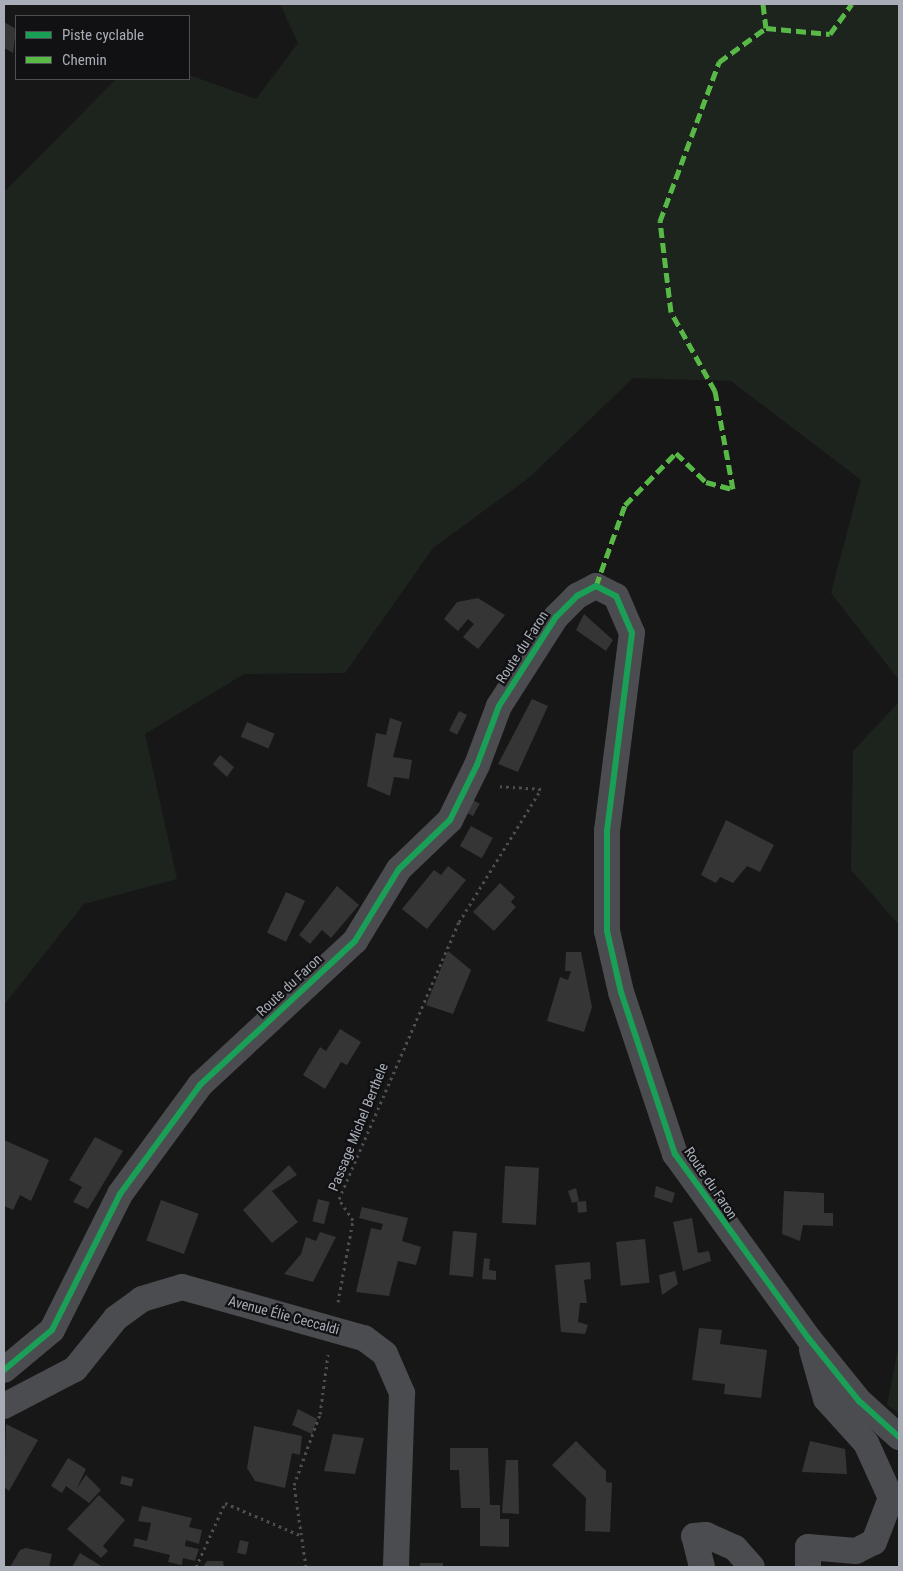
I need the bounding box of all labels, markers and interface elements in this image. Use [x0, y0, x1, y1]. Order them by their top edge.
legend [15, 15, 190, 80]
text: Piste cyclable [62, 26, 144, 44]
text: Chemin [62, 51, 107, 69]
street label: Route du Faron [492, 608, 552, 686]
street label: Route du Faron [253, 950, 325, 1020]
street label: Passage Michel Berthele [325, 1061, 391, 1193]
street label: Route du Faron [681, 1144, 741, 1222]
street label: Avenue Élie Ceccaldi [227, 1292, 341, 1338]

